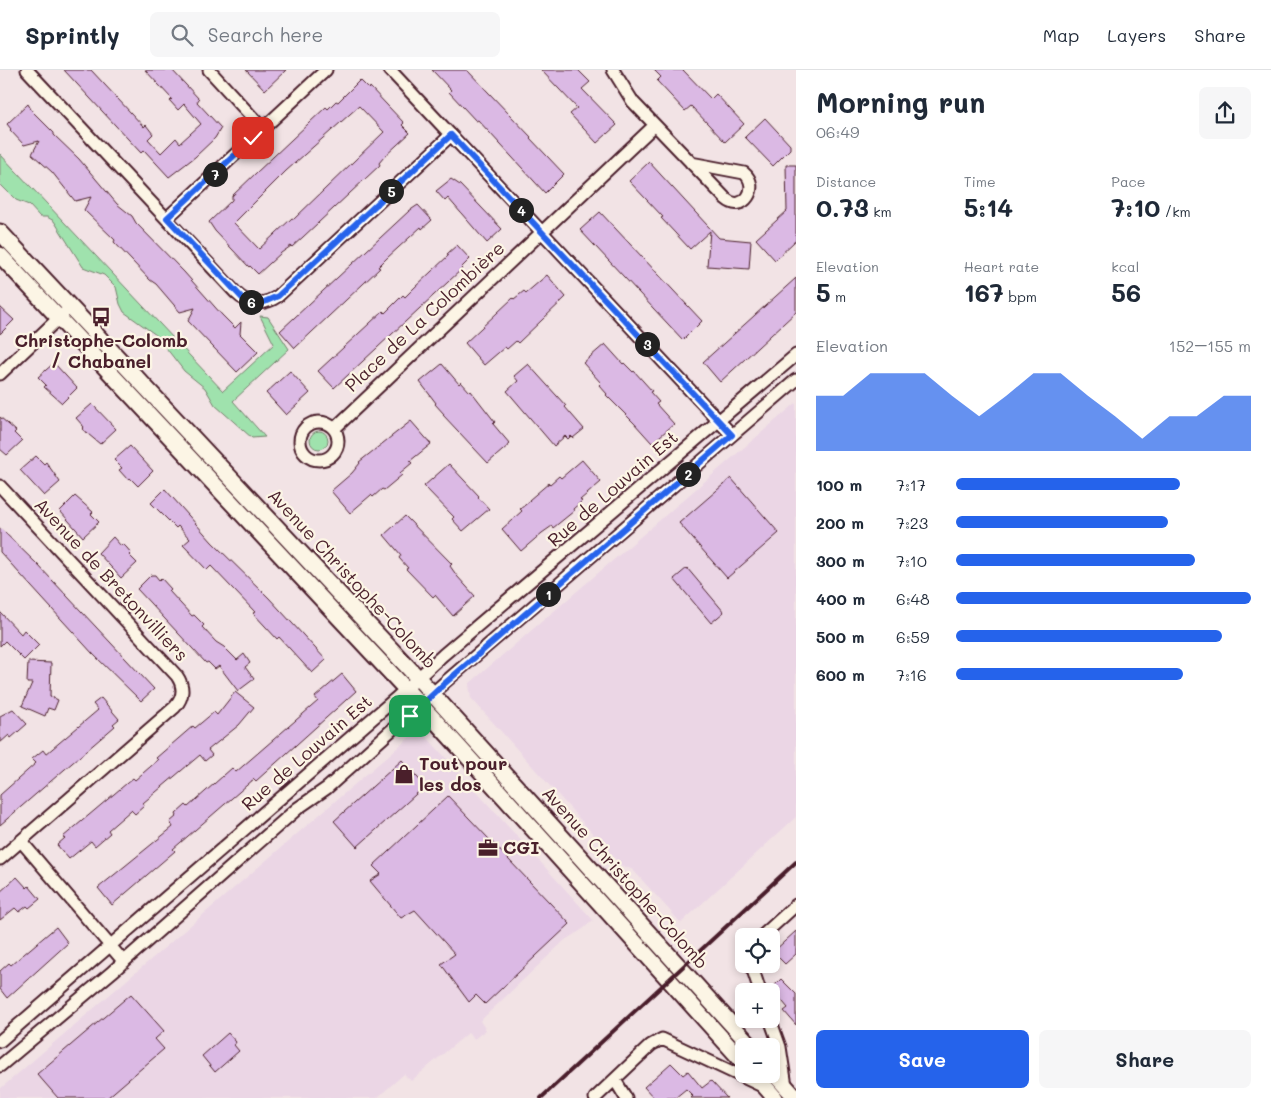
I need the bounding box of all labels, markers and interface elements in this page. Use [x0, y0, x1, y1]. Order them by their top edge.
search box [150, 12, 500, 57]
text: Sprintly [25, 19, 120, 50]
icon: search [168, 21, 196, 49]
text: Search here [208, 22, 323, 47]
text: Map [1043, 23, 1079, 47]
text: Layers [1107, 23, 1166, 47]
text: Share [1194, 23, 1246, 47]
text: Morning run [816, 84, 985, 120]
button: share [1199, 87, 1251, 139]
pin [232, 117, 274, 159]
text: 06:49 [816, 121, 859, 142]
icon: check [239, 124, 267, 152]
pin: 7 [202, 162, 228, 186]
text: 7 [212, 165, 219, 184]
text: Distance [816, 172, 876, 191]
text: Time [964, 172, 996, 191]
text: Pace [1111, 172, 1146, 191]
pin: 5 [378, 178, 404, 204]
text: 5 [387, 182, 396, 201]
text: 0.73 [816, 191, 869, 223]
text: 5:14 [964, 191, 1013, 223]
text: 7:10 [1111, 191, 1160, 223]
pin: 4 [508, 198, 534, 222]
text: 4 [517, 201, 526, 220]
text: km [869, 202, 892, 221]
text: /km [1160, 202, 1191, 221]
street label: Place de La Colombière [339, 236, 509, 397]
text: Elevation [816, 257, 879, 276]
text: Heart rate [964, 257, 1039, 276]
text: kcal [1111, 257, 1139, 276]
text: 5 [816, 276, 831, 308]
text: 167 [964, 276, 1004, 308]
text: 56 [1111, 276, 1141, 308]
text: m [831, 287, 846, 306]
text: bpm [1004, 287, 1037, 306]
pin: 6 [238, 290, 264, 314]
text: 6 [247, 293, 256, 312]
bus stop icon: Christophe-Colomb / Chabanel [90, 306, 112, 328]
place label: Christophe-Colomb / Chabanel [14, 328, 188, 373]
pin: 3 [634, 332, 660, 356]
text: 3 [643, 335, 652, 354]
text: Elevation [816, 335, 888, 356]
text: 152–155 m [1169, 335, 1251, 356]
street label: Rue de Louvain Est [542, 425, 683, 552]
pin: 2 [676, 462, 700, 486]
text: 2 [685, 465, 692, 484]
text: 100 m [816, 474, 862, 495]
text: 7:17 [896, 474, 926, 495]
street label: Avenue Christophe-Colomb [263, 483, 442, 673]
street label: Avenue de Bretonvilliers [30, 493, 194, 666]
text: 200 m [816, 512, 864, 533]
text: 7:23 [896, 512, 928, 533]
text: 300 m [816, 550, 865, 571]
text: 7:10 [896, 550, 927, 571]
pin: 1 [536, 582, 560, 606]
text: 1 [545, 585, 552, 604]
text: 400 m [816, 588, 865, 609]
text: 6:48 [896, 588, 930, 609]
text: 500 m [816, 626, 864, 647]
text: 6:59 [896, 626, 929, 647]
text: 600 m [816, 664, 865, 685]
text: 7:16 [896, 664, 927, 685]
street label: Rue de Louvain Est [236, 689, 377, 816]
pin [389, 695, 431, 737]
icon: arrive [396, 702, 424, 730]
place label: Tout pour les dos [419, 751, 507, 796]
shop icon: Tout pour les dos [393, 763, 415, 785]
street label: Avenue Christophe-Colomb [537, 781, 714, 974]
place label: CGI [503, 835, 539, 859]
office icon: CGI [477, 837, 499, 859]
map controls [735, 928, 780, 1083]
button: locate [735, 928, 780, 973]
button: + [735, 983, 780, 1028]
button: Save [816, 1030, 1029, 1088]
button: Share [1039, 1030, 1251, 1088]
button: − [735, 1038, 780, 1083]

